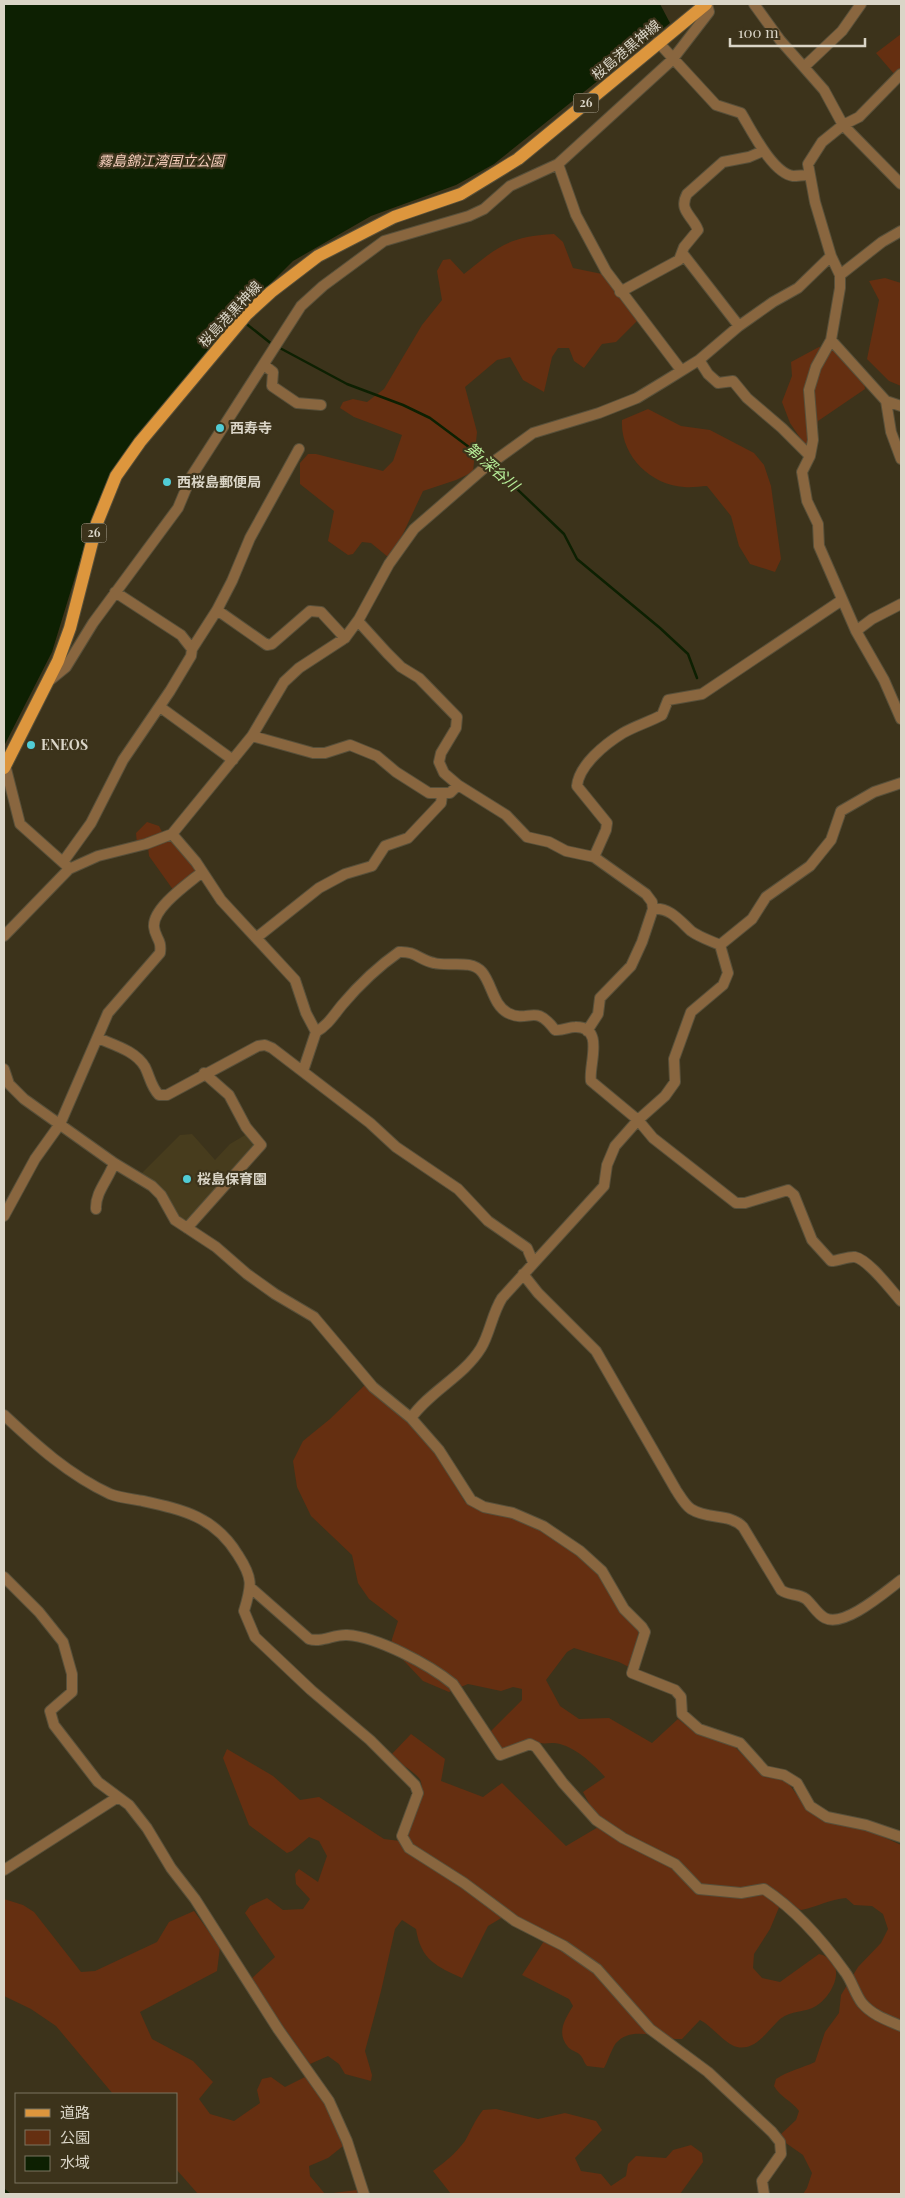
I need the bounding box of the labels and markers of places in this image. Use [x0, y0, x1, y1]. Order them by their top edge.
place label: 西寿寺 [230, 418, 272, 437]
marker: 西寿寺 [214, 422, 226, 434]
place label: 西桜島郵便局 [177, 472, 261, 491]
marker: 西桜島郵便局 [161, 476, 173, 488]
place label: ENEOS [41, 735, 88, 754]
marker: ENEOS [25, 739, 37, 751]
place label: 桜島保育園 [197, 1169, 267, 1188]
marker: 桜島保育園 [181, 1173, 193, 1185]

